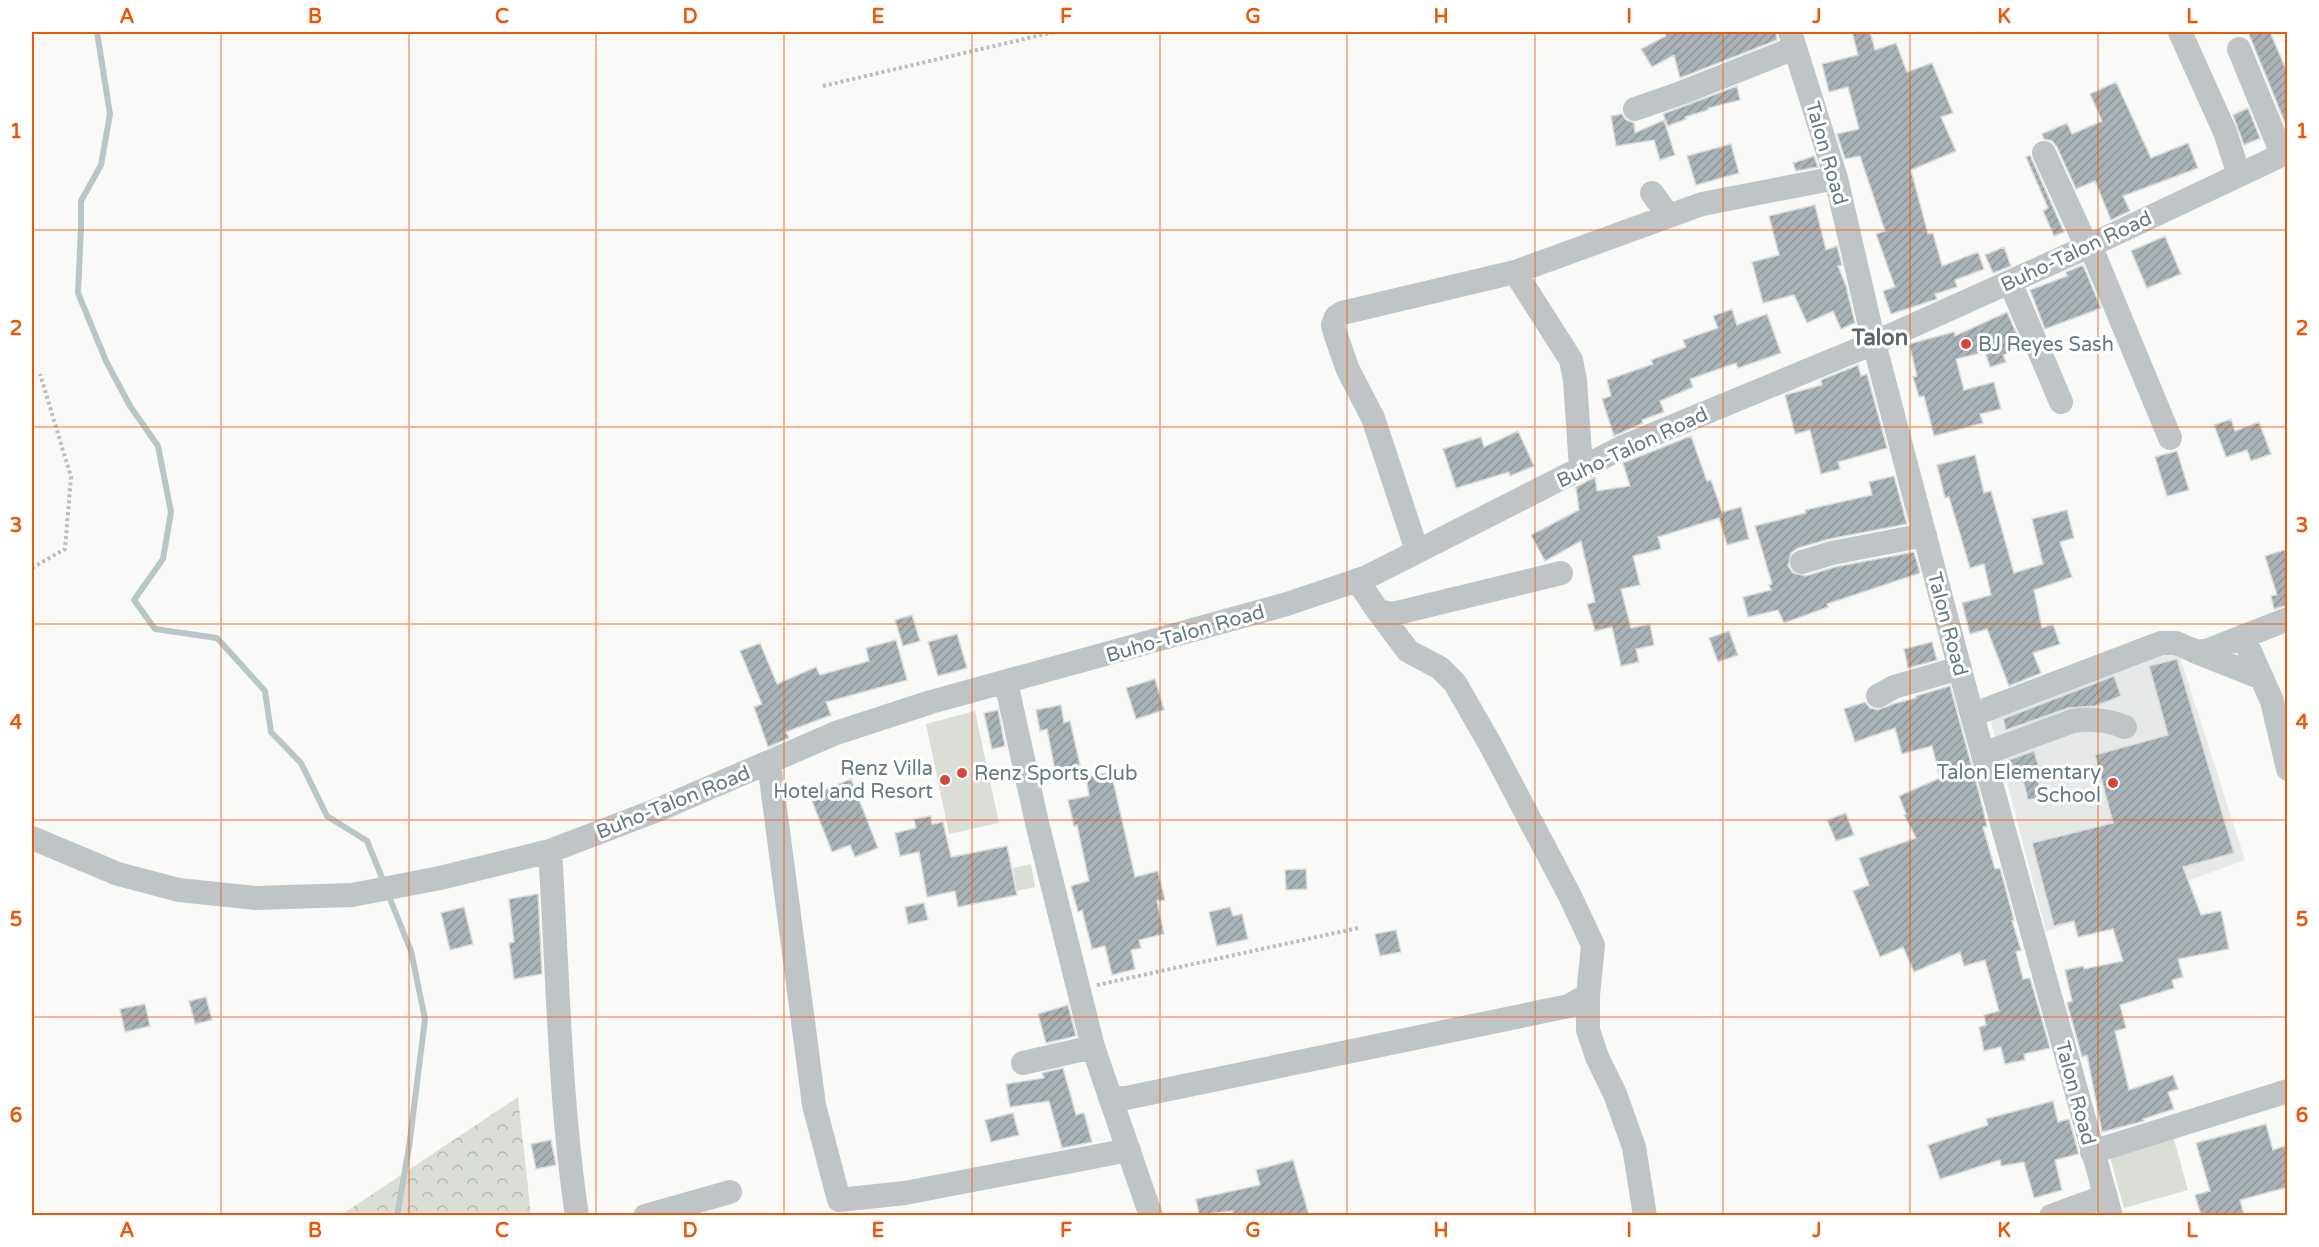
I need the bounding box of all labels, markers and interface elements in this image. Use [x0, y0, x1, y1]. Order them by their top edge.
text: A [120, 5, 135, 29]
text: B [308, 5, 322, 29]
text: C [495, 5, 509, 29]
text: D [682, 5, 698, 29]
text: E [872, 5, 885, 29]
text: F [1060, 5, 1072, 29]
text: G [1245, 5, 1261, 29]
text: H [1433, 5, 1449, 29]
text: I [1626, 5, 1632, 29]
text: J [1811, 5, 1822, 29]
text: K [1997, 5, 2011, 29]
text: L [2186, 5, 2198, 29]
street label: Talon Road [1800, 99, 1852, 208]
text: 1 [10, 120, 22, 144]
text: 1 [2296, 120, 2308, 144]
street label: Buho-Talon Road [1997, 206, 2156, 297]
text: 2 [10, 317, 22, 341]
text: 2 [2296, 317, 2308, 341]
district label: Talon [1851, 325, 1908, 351]
place label: BJ Reyes Sash [1978, 333, 2114, 357]
marker: BJ Reyes Sash [1959, 337, 1973, 351]
street label: Buho-Talon Road [1553, 402, 1712, 493]
text: 3 [10, 514, 22, 538]
text: 3 [2296, 514, 2308, 538]
street label: Talon Road [1922, 570, 1972, 679]
street label: Buho-Talon Road [1103, 600, 1267, 668]
text: 4 [10, 711, 23, 735]
text: 4 [2296, 711, 2309, 735]
place label: Renz Villa Hotel and Resort [773, 757, 933, 804]
street label: Buho-Talon Road [593, 761, 754, 845]
place label: Talon Elementary School [1937, 761, 2101, 808]
place label: Renz Sports Club [974, 762, 1138, 786]
marker: Renz Sports Club [955, 766, 969, 780]
marker: Renz Villa Hotel and Resort [938, 773, 952, 787]
marker: Talon Elementary School [2106, 776, 2120, 790]
text: 5 [10, 908, 22, 932]
text: 5 [2296, 908, 2308, 932]
street label: Talon Road [2050, 1039, 2100, 1148]
text: 6 [10, 1104, 22, 1128]
text: 6 [2296, 1104, 2308, 1128]
text: A [120, 1219, 135, 1243]
text: B [308, 1219, 322, 1243]
text: C [495, 1219, 509, 1243]
text: D [682, 1219, 698, 1243]
text: E [872, 1219, 885, 1243]
text: F [1060, 1219, 1072, 1243]
text: G [1245, 1219, 1261, 1243]
text: H [1433, 1219, 1449, 1243]
text: I [1626, 1219, 1632, 1243]
text: J [1811, 1219, 1822, 1243]
text: K [1997, 1219, 2011, 1243]
text: L [2186, 1219, 2198, 1243]

